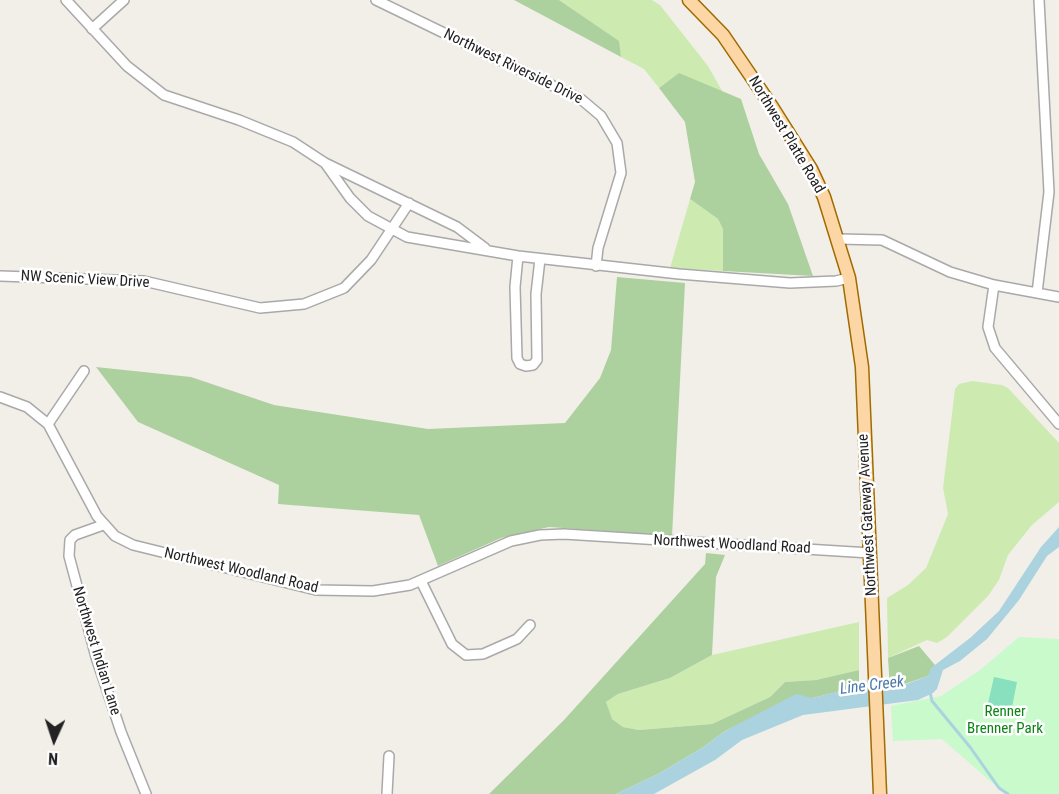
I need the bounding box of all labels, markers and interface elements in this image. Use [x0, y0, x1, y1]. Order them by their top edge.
street label: Northwest Riverside Drive [441, 26, 585, 108]
street label: Northwest Platte Road [744, 73, 828, 197]
street label: NW Scenic View Drive [20, 268, 150, 292]
street label: Northwest Gateway Avenue [855, 434, 881, 596]
street label: Northwest Woodland Road [653, 532, 811, 558]
street label: Northwest Woodland Road [162, 545, 320, 597]
street label: Northwest Indian Lane [68, 585, 124, 717]
water label: Line Creek [839, 673, 905, 699]
park label: Renner Brenner Park [967, 703, 1043, 738]
north arrow [24, 710, 84, 770]
text: N [48, 749, 58, 768]

